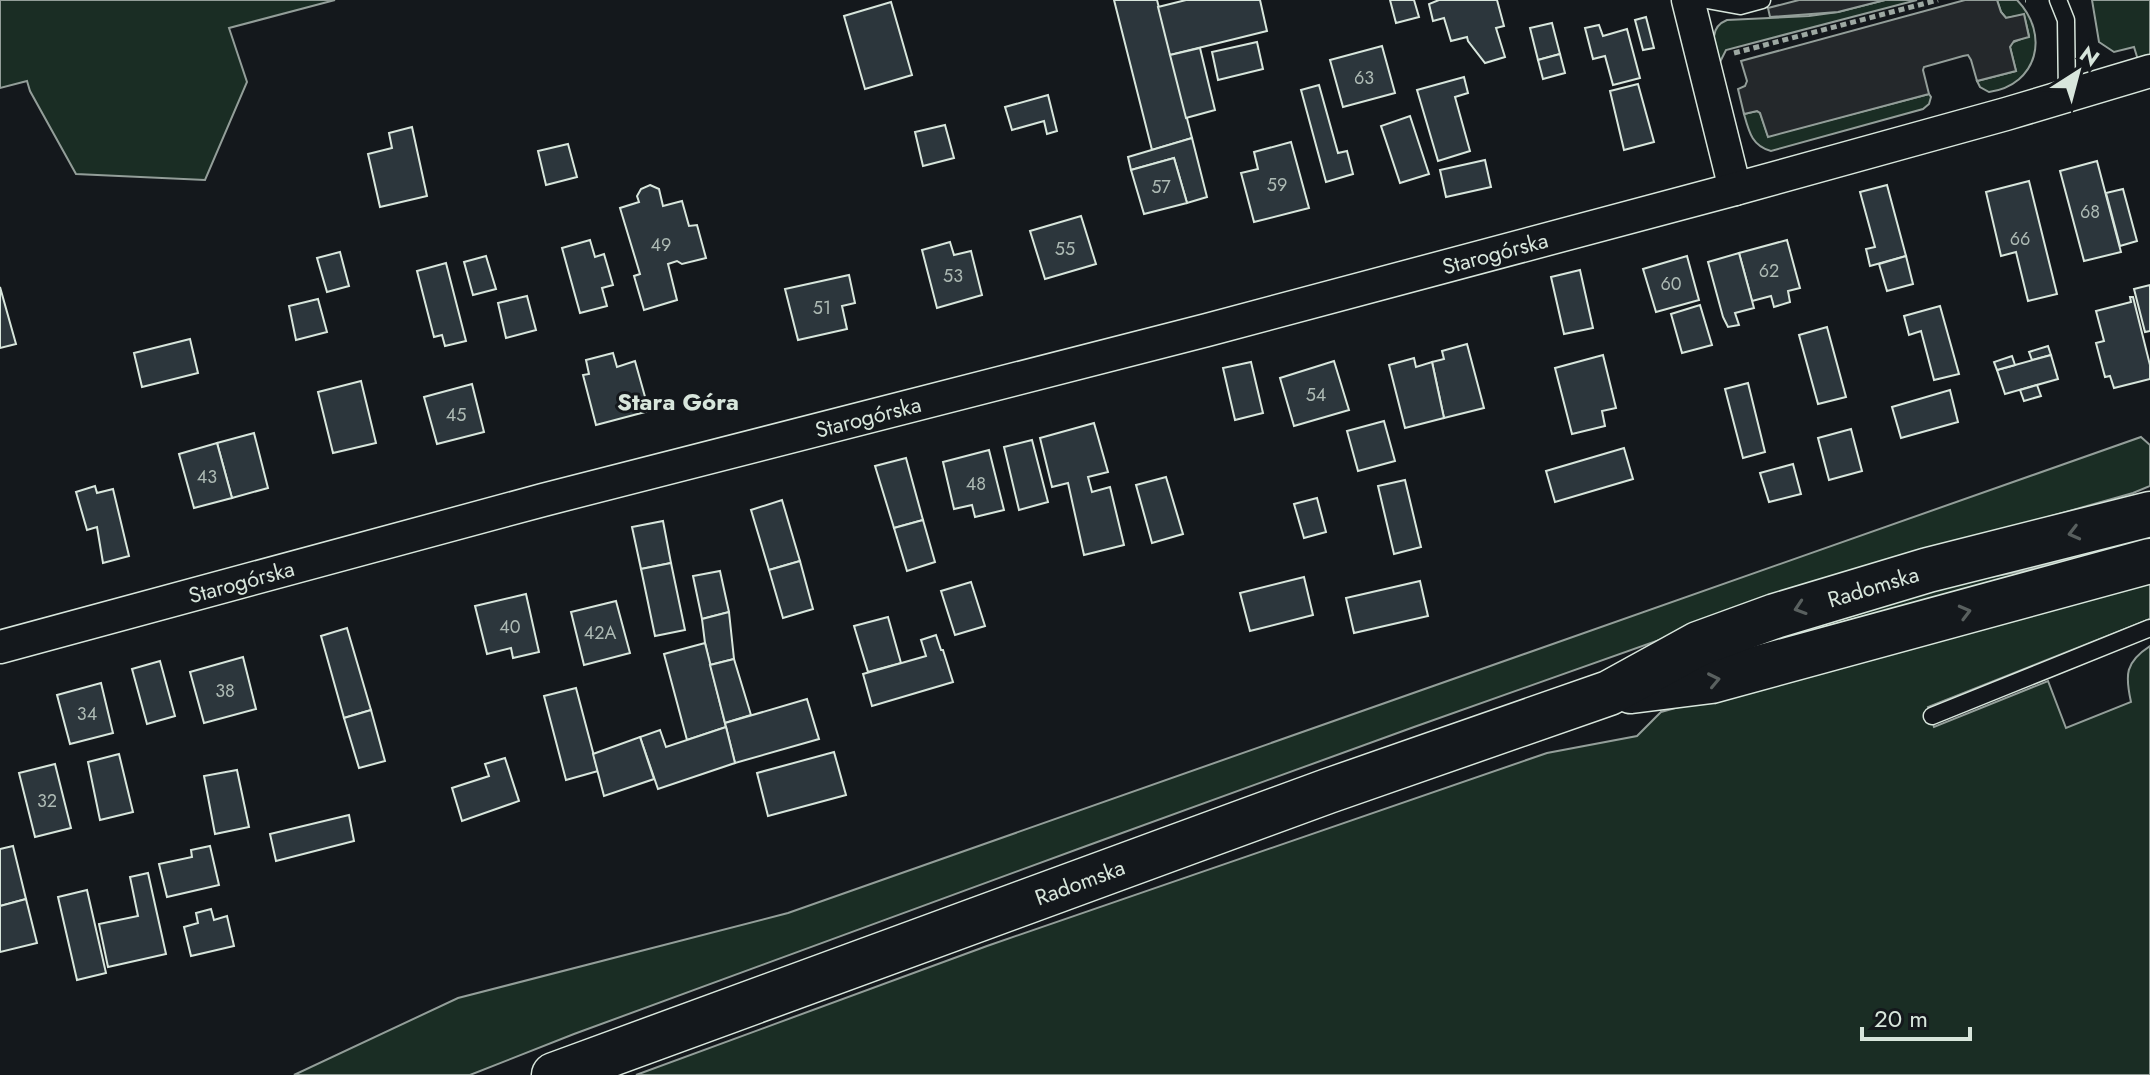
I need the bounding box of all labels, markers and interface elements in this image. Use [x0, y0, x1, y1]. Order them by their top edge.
north arrow [2038, 32, 2118, 112]
text: N [2073, 38, 2106, 74]
house number: 63 [1354, 65, 1374, 91]
house number: 59 [1267, 172, 1287, 198]
house number: 57 [1151, 174, 1171, 200]
house number: 68 [2080, 199, 2100, 225]
street label: Starogórska [1438, 224, 1551, 283]
house number: 66 [2010, 226, 2030, 252]
house number: 49 [651, 232, 671, 258]
house number: 55 [1055, 236, 1075, 262]
house number: 62 [1759, 258, 1779, 284]
house number: 53 [943, 263, 963, 289]
house number: 60 [1660, 271, 1682, 297]
house number: 51 [813, 295, 831, 321]
house number: 54 [1306, 382, 1326, 408]
district label: Stara Góra [617, 384, 739, 419]
street label: Starogórska [811, 388, 924, 446]
house number: 45 [446, 402, 466, 428]
house number: 43 [197, 464, 217, 490]
house number: 48 [966, 471, 986, 497]
one-way arrow [2068, 524, 2082, 541]
street label: Starogórska [185, 552, 298, 611]
street label: Radomska [1824, 558, 1923, 615]
one-way arrow [1793, 599, 1807, 615]
one-way arrow [1957, 605, 1971, 621]
house number: 40 [499, 614, 521, 640]
house number: 42A [584, 620, 616, 646]
one-way arrow [1707, 672, 1721, 689]
house number: 38 [215, 678, 235, 704]
house number: 34 [77, 701, 97, 727]
house number: 32 [37, 788, 57, 814]
street label: Radomska [1030, 851, 1129, 913]
scale bar [1862, 991, 1970, 1041]
text: 20 m [1874, 1001, 1928, 1036]

